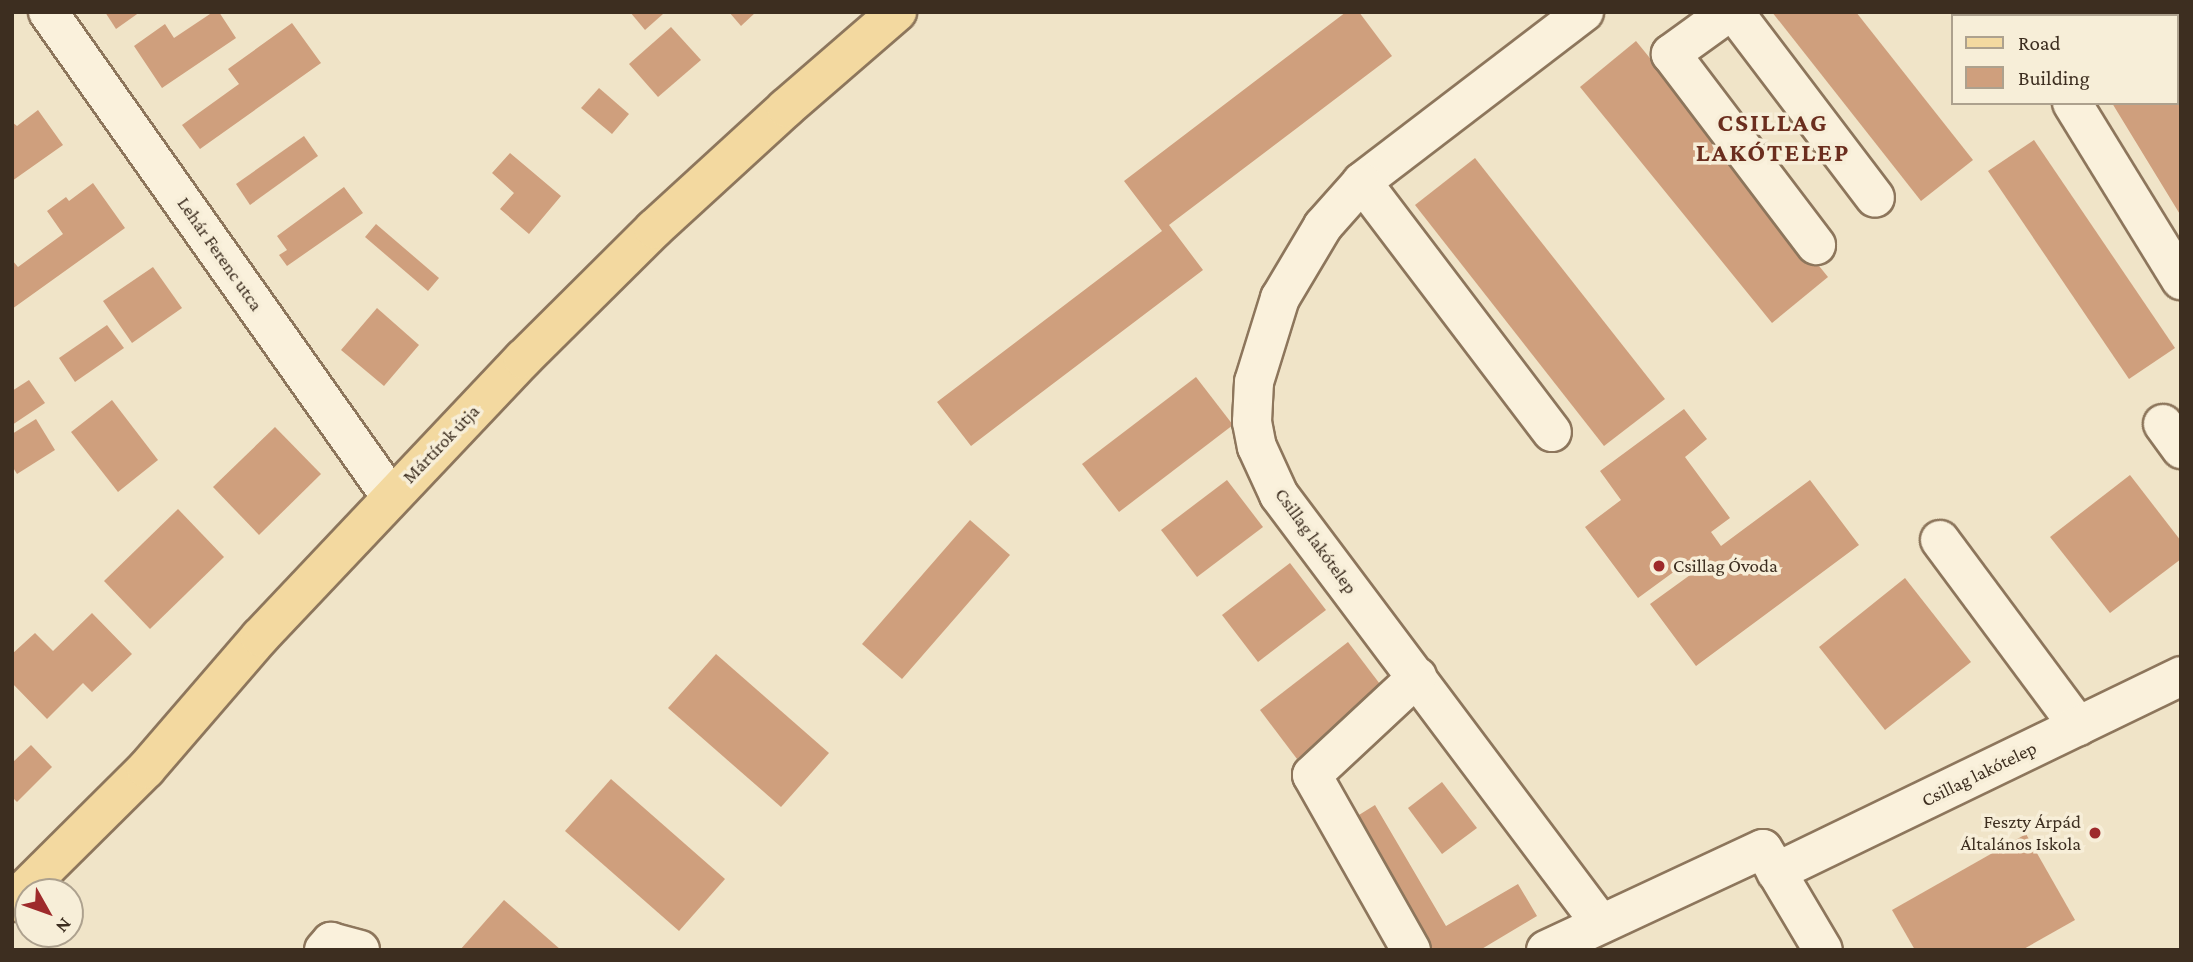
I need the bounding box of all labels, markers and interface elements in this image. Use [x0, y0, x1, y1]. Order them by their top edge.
legend [1952, 14, 2179, 105]
text: Road [2018, 31, 2061, 55]
text: Building [2018, 66, 2090, 90]
district label: CSILLAG LAKÓTELEP [1697, 107, 1849, 168]
street label: Lehár Ferenc utca [172, 193, 268, 315]
street label: Mártírok útja [398, 400, 484, 488]
street label: Csillag lakótelep [1270, 484, 1362, 598]
place label: Csillag Óvoda [1673, 555, 1778, 577]
marker: Csillag Óvoda [1651, 558, 1667, 574]
street label: Csillag lakótelep [1918, 736, 2040, 812]
place label: Feszty Árpád Általános Iskola [1960, 811, 2081, 855]
marker: Feszty Árpád Általános Iskola [2087, 825, 2103, 841]
north arrow [14, 878, 84, 948]
text: N [52, 914, 76, 937]

